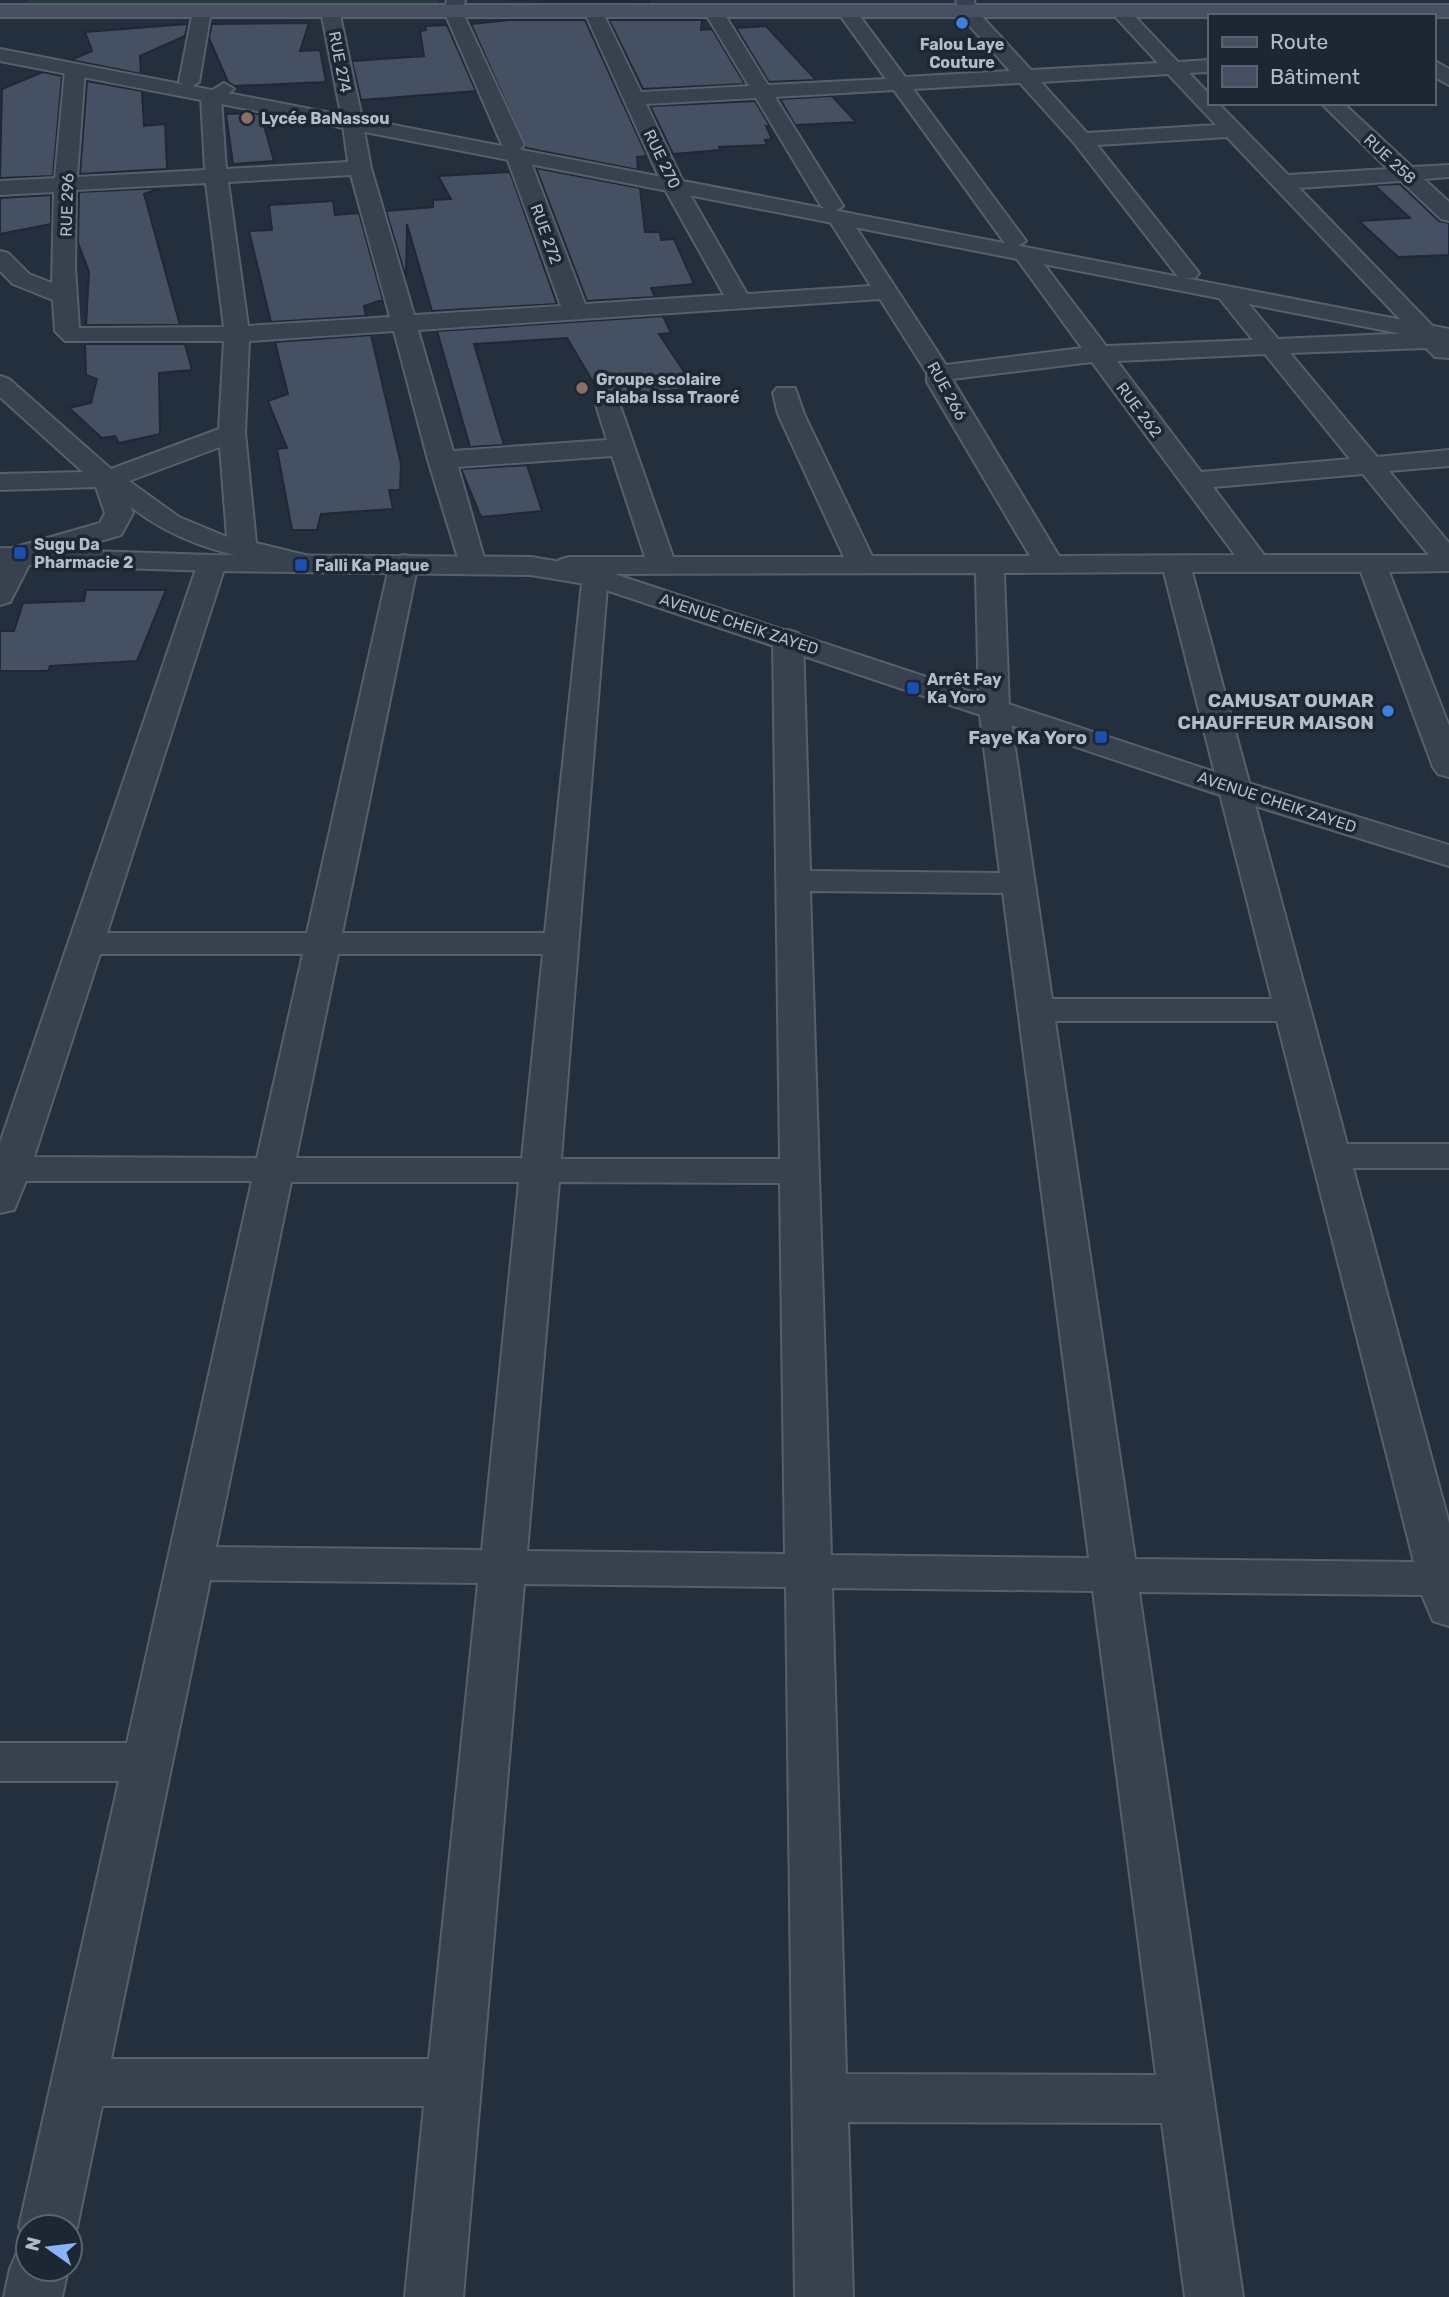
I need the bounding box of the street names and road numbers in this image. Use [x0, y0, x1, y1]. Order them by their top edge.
street label: RUE 274 [325, 30, 355, 94]
street label: RUE 270 [640, 126, 684, 192]
street label: RUE 258 [1360, 130, 1420, 188]
street label: RUE 296 [56, 172, 78, 237]
street label: RUE 272 [526, 201, 566, 267]
street label: RUE 266 [923, 358, 971, 424]
street label: RUE 262 [1112, 379, 1166, 441]
street label: AVENUE CHEIK ZAYED [657, 589, 821, 659]
street label: AVENUE CHEIK ZAYED [1195, 767, 1359, 837]

